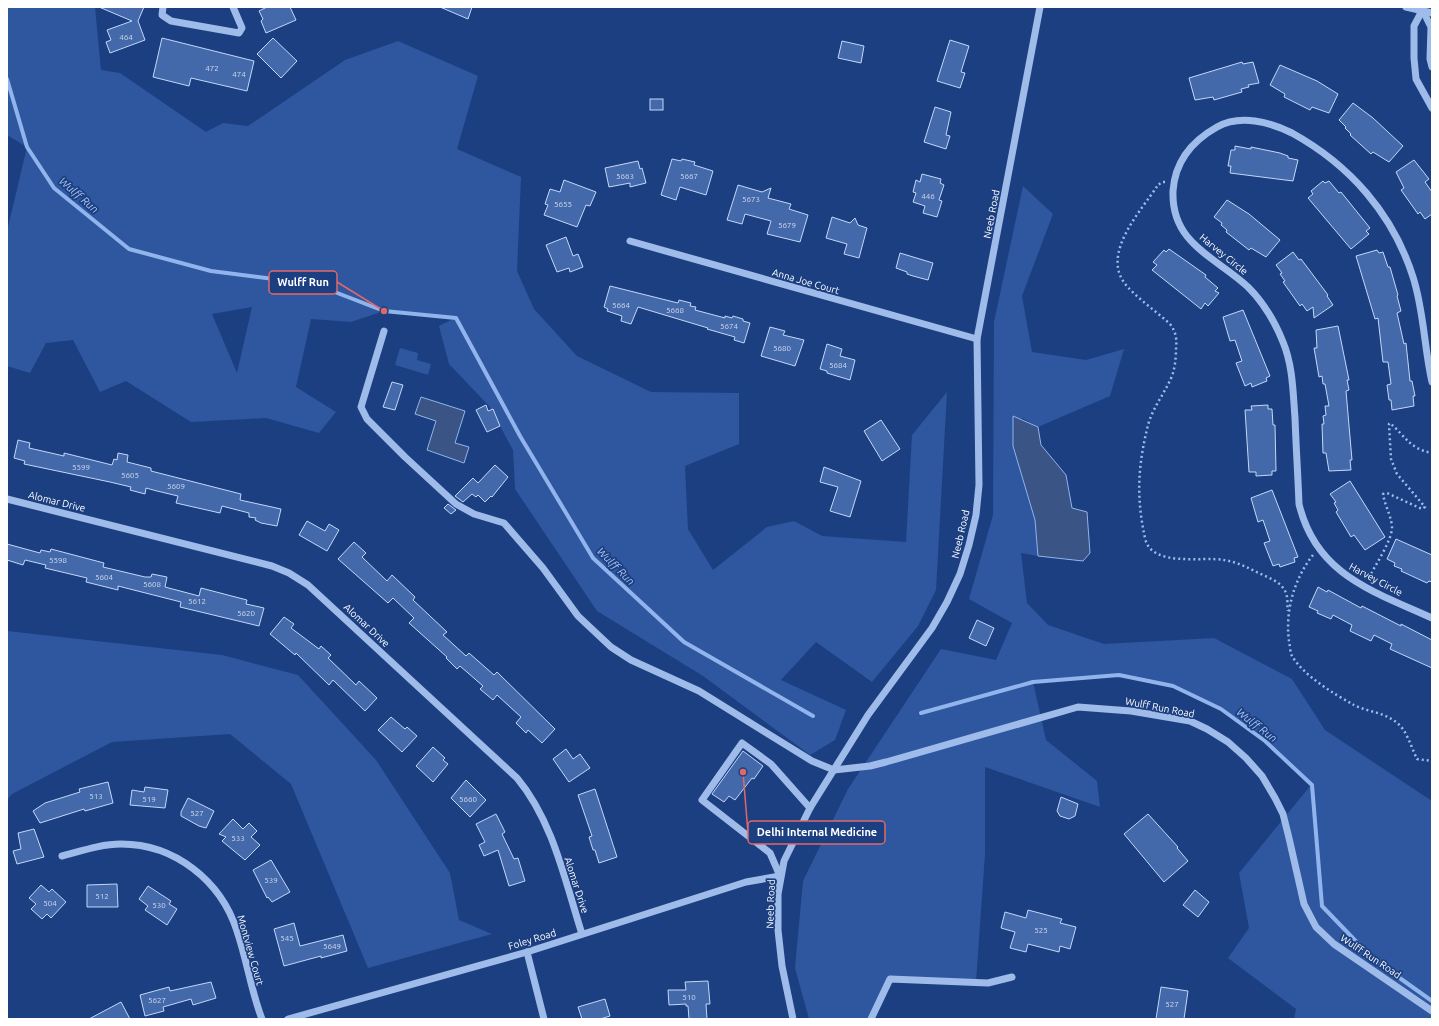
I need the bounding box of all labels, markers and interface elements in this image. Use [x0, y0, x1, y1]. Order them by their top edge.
house number: 464 [119, 33, 133, 42]
house number: 472 [205, 64, 219, 73]
house number: 474 [232, 70, 246, 79]
house number: 5663 [616, 172, 634, 181]
house number: 5667 [680, 172, 698, 181]
water label: Wulff Run [56, 175, 101, 216]
street label: Neeb Road [981, 189, 1002, 239]
house number: 446 [921, 192, 935, 201]
house number: 5673 [742, 195, 760, 204]
house number: 5655 [554, 200, 572, 209]
house number: 5679 [778, 221, 796, 230]
street label: Harvey Circle [1197, 232, 1250, 277]
street label: Anna Joe Court [771, 267, 841, 296]
callout: Wulff Run [269, 271, 337, 294]
text: Wulff Run [277, 276, 329, 288]
house number: 5664 [612, 301, 631, 310]
house number: 5668 [666, 306, 685, 315]
house number: 5674 [720, 322, 739, 331]
house number: 5680 [773, 344, 792, 353]
house number: 5684 [829, 361, 848, 370]
house number: 5599 [72, 463, 90, 472]
house number: 5605 [121, 471, 139, 480]
house number: 5609 [167, 482, 185, 491]
street label: Alomar Drive [27, 489, 87, 514]
street label: Neeb Road [950, 509, 971, 559]
water label: Wulff Run [594, 545, 637, 588]
house number: 5598 [49, 556, 68, 565]
street label: Harvey Circle [1347, 561, 1404, 598]
house number: 5604 [95, 573, 114, 582]
house number: 5608 [143, 580, 162, 589]
house number: 5612 [188, 597, 206, 606]
street label: Alomar Drive [342, 601, 392, 649]
house number: 5620 [237, 609, 256, 618]
street label: Wulff Run Road [1124, 695, 1196, 720]
water label: Wulff Run [1234, 706, 1280, 745]
house number: 513 [89, 792, 103, 801]
house number: 519 [142, 795, 156, 804]
house number: 5660 [459, 795, 478, 804]
house number: 527 [190, 809, 204, 818]
callout: Delhi Internal Medicine [748, 821, 885, 844]
text: Delhi Internal Medicine [757, 826, 877, 838]
house number: 533 [231, 834, 245, 843]
street label: Alomar Drive [562, 856, 591, 915]
house number: 539 [264, 876, 278, 885]
street label: Neeb Road [764, 879, 777, 929]
house number: 512 [95, 892, 109, 901]
house number: 504 [43, 899, 57, 908]
house number: 530 [152, 901, 166, 910]
street label: Montview Court [235, 914, 266, 987]
house number: 525 [1034, 926, 1048, 935]
street label: Foley Road [507, 927, 558, 952]
street label: Wulff Run Road [1338, 932, 1403, 981]
house number: 545 [280, 934, 294, 943]
house number: 5649 [323, 942, 341, 951]
house number: 510 [682, 993, 696, 1002]
house number: 5627 [148, 996, 166, 1005]
house number: 527 [1165, 1000, 1179, 1009]

